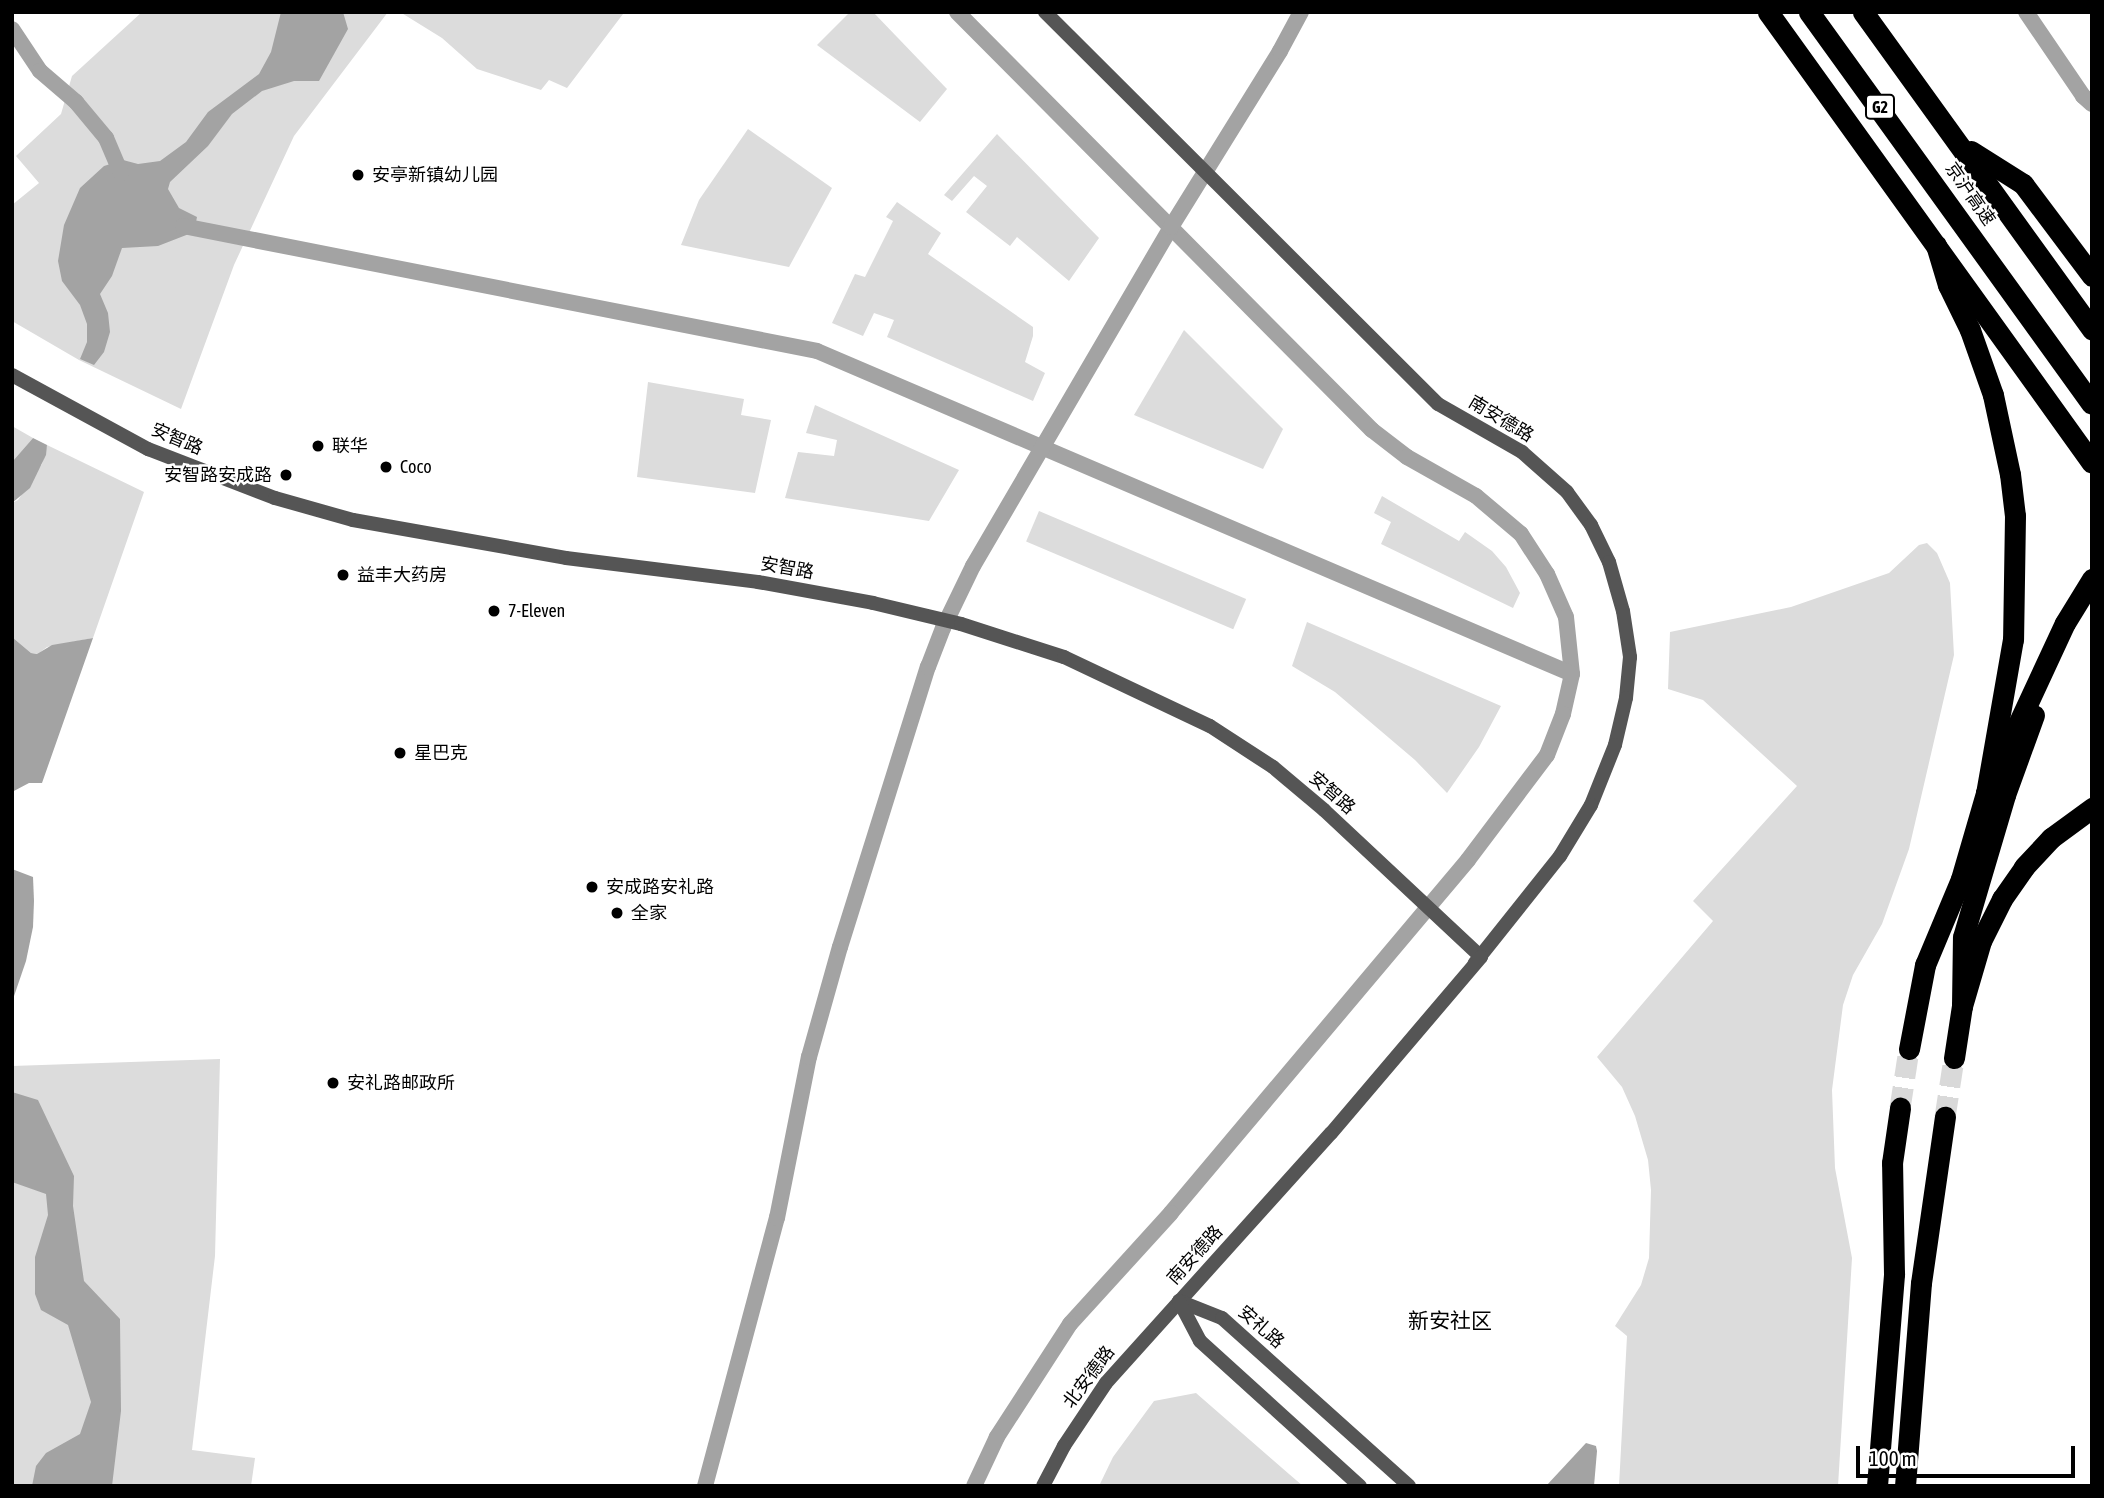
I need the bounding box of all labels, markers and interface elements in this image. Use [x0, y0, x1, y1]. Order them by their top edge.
road number: G2 [1864, 94, 1896, 120]
street label: 京沪高速 [1941, 158, 1999, 230]
place label: 安亭新镇幼儿园 [372, 164, 498, 186]
marker: 安亭新镇幼儿园 [350, 167, 366, 183]
street label: 南安德路 [1465, 391, 1537, 447]
street label: 安智路 [148, 419, 206, 459]
place label: 联华 [332, 435, 368, 457]
marker: 联华 [310, 438, 326, 454]
place label: Coco [400, 456, 432, 478]
marker: Coco [378, 459, 394, 475]
place label: 安智路安成路 [164, 464, 272, 486]
marker: 安智路安成路 [278, 467, 294, 483]
street label: 安智路 [759, 553, 815, 583]
place label: 益丰大药房 [357, 564, 447, 586]
marker: 益丰大药房 [335, 567, 351, 583]
place label: 7-Eleven [508, 600, 565, 622]
marker: 7-Eleven [486, 603, 502, 619]
place label: 星巴克 [414, 742, 468, 764]
marker: 星巴克 [392, 745, 408, 761]
street label: 安智路 [1305, 767, 1359, 819]
place label: 安成路安礼路 [606, 876, 714, 898]
marker: 安成路安礼路 [584, 879, 600, 895]
place label: 全家 [631, 902, 667, 924]
marker: 全家 [609, 905, 625, 921]
place label: 安礼路邮政所 [347, 1072, 455, 1094]
marker: 安礼路邮政所 [325, 1075, 341, 1091]
street label: 南安德路 [1163, 1221, 1227, 1289]
street label: 安礼路 [1234, 1301, 1288, 1353]
district label: 新安社区 [1408, 1307, 1492, 1333]
street label: 北安德路 [1059, 1342, 1119, 1412]
scale bar [1859, 1432, 2078, 1476]
text: 100 m [1869, 1446, 1917, 1470]

